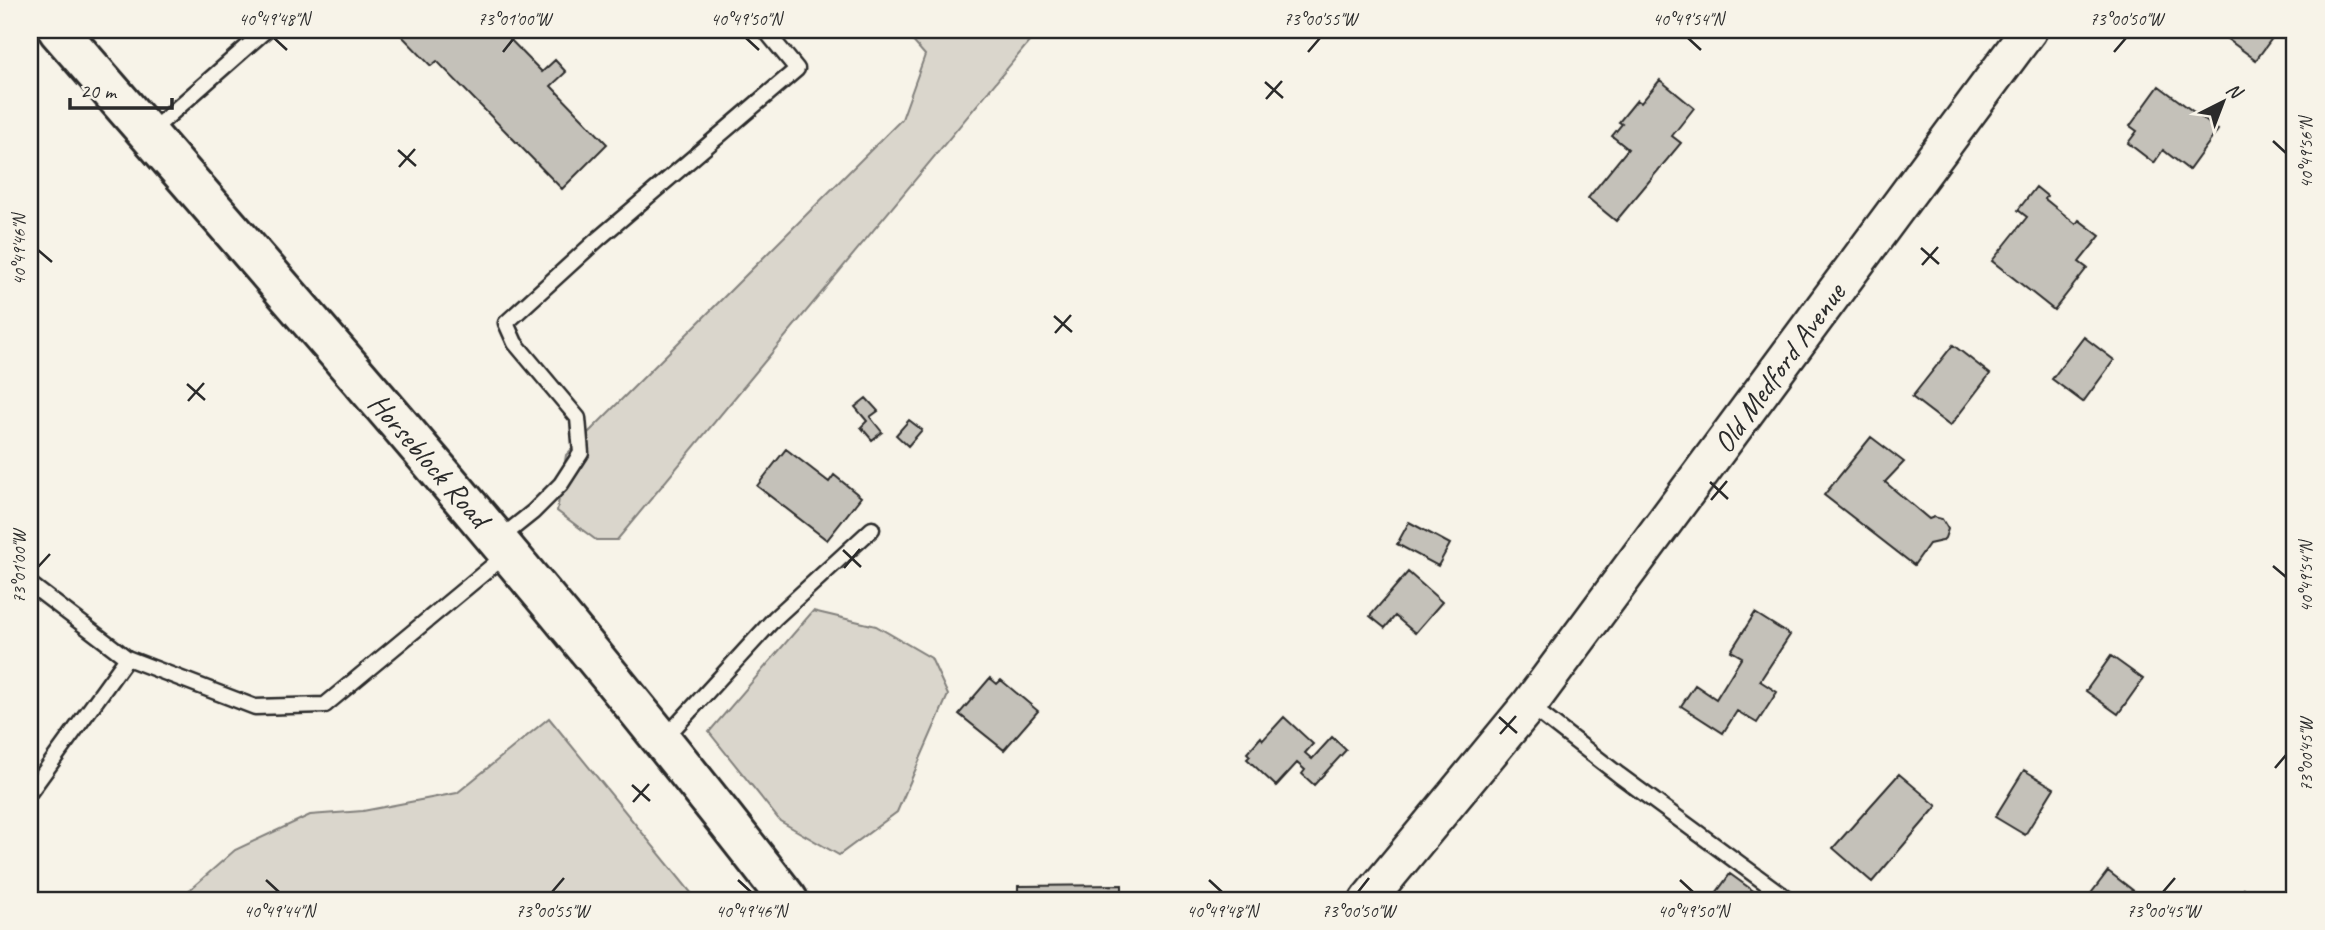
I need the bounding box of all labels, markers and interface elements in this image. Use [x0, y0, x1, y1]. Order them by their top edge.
text: 40°49'48"N [239, 8, 313, 30]
text: 73°01'00"W [477, 8, 554, 30]
text: 40°49'50"N [711, 8, 785, 30]
text: 73°00'55"W [1283, 8, 1360, 30]
text: 40°49'54"N [1653, 8, 1727, 30]
text: 73°00'50"W [2089, 8, 2166, 30]
scale bar [70, 66, 172, 110]
north arrow [2188, 66, 2258, 136]
text: N [2221, 77, 2249, 105]
text: 20 m [80, 78, 118, 104]
text: 40°49'56"N [2295, 114, 2317, 188]
text: 40°49'46"N [8, 211, 30, 285]
street label: Old Medford Avenue [1705, 274, 1855, 460]
street label: Horseblock Road [360, 385, 501, 538]
text: 73°01'00"W [8, 527, 30, 604]
text: 40°49'54"N [2295, 538, 2317, 612]
text: 73°00'45"W [2295, 715, 2317, 792]
text: 40°49'44"N [244, 900, 318, 922]
text: 73°00'55"W [515, 900, 592, 922]
text: 40°49'46"N [716, 900, 790, 922]
text: 40°49'48"N [1187, 900, 1261, 922]
text: 73°00'50"W [1321, 900, 1398, 922]
text: 40°49'50"N [1658, 900, 1732, 922]
text: 73°00'45"W [2126, 900, 2203, 922]

